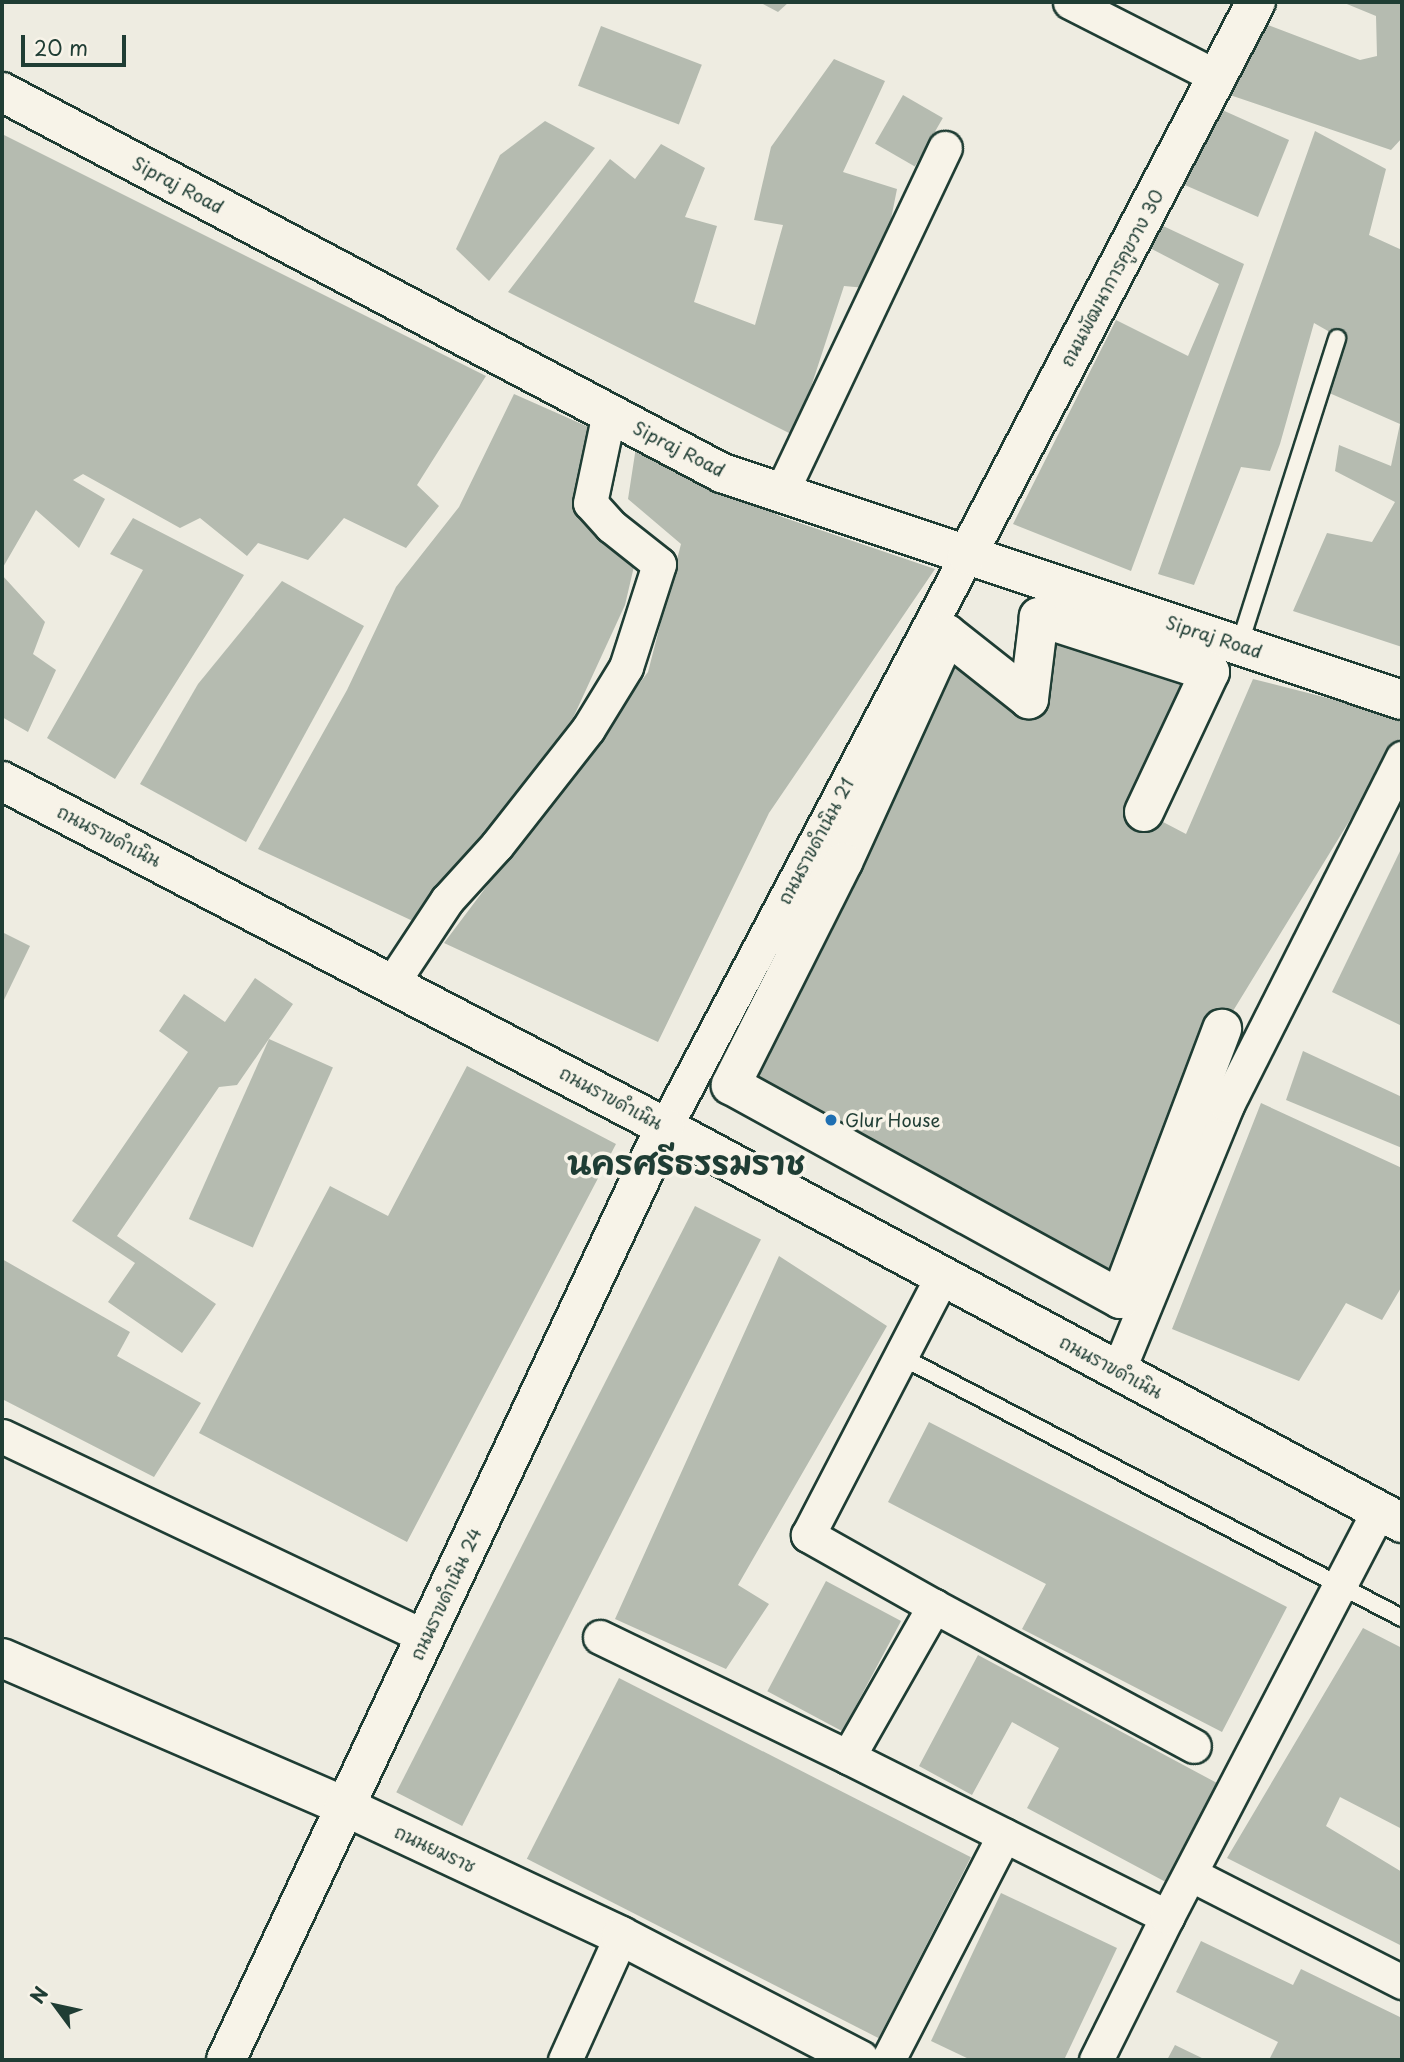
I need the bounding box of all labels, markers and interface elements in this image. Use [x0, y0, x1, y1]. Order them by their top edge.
scale bar [24, 21, 130, 65]
text: 20 m [34, 31, 88, 63]
street label: Sipraj Road [129, 152, 227, 218]
street label: ถนนพัฒนาการคูขวาง 30 [1056, 186, 1168, 370]
street label: Sipraj Road [630, 417, 728, 481]
street label: Sipraj Road [1163, 611, 1265, 663]
street label: ถนนราขดำเนิน 21 [774, 774, 858, 908]
street label: ถนนราขดำเนิน [54, 801, 164, 871]
street label: ถนนราขดำเนิน [556, 1062, 666, 1134]
place label: Glur House [845, 1109, 941, 1131]
marker: Glur House [823, 1112, 839, 1128]
district label: นครศรีธรรมราช [567, 1143, 805, 1181]
street label: ถนนราขดำเนิน [1056, 1331, 1166, 1403]
street label: ถนนราขดำเนิน 24 [406, 1525, 486, 1663]
street label: ถนนยมราช [391, 1821, 479, 1877]
north arrow [21, 1971, 91, 2041]
text: N [23, 1981, 54, 2009]

